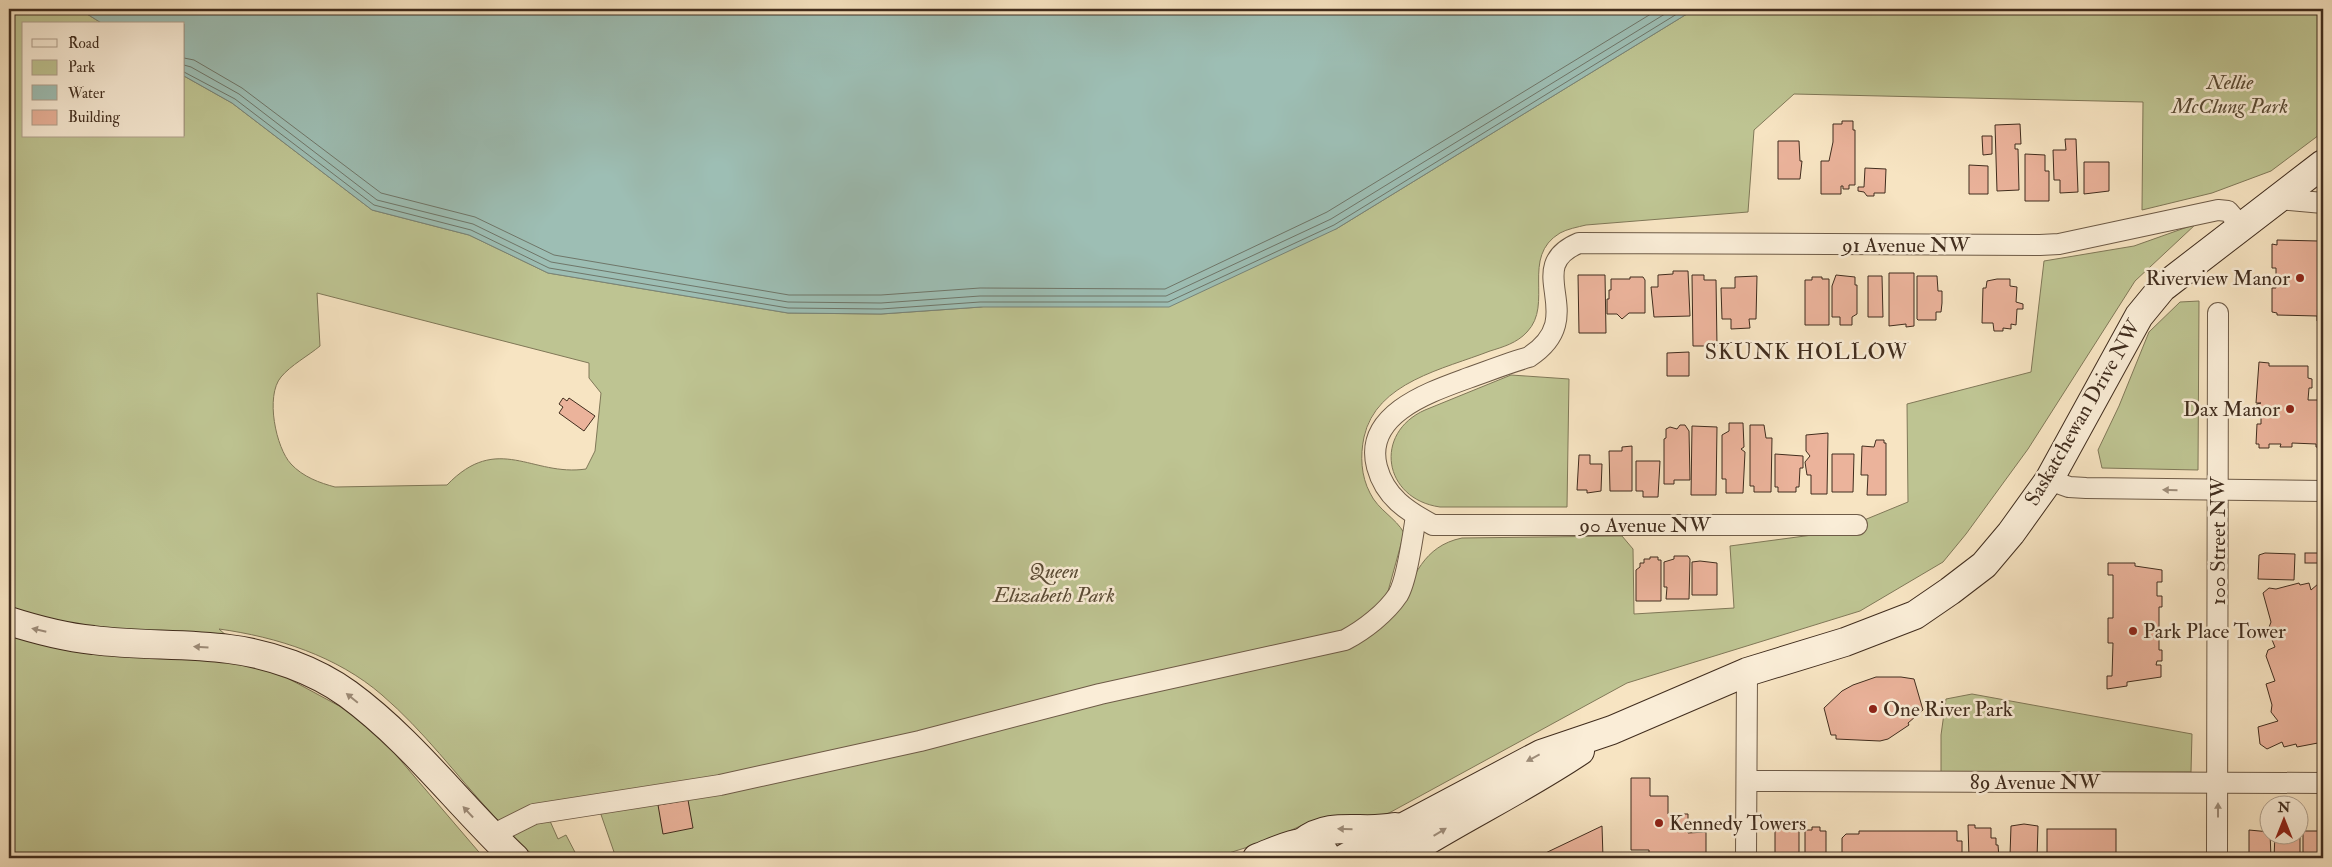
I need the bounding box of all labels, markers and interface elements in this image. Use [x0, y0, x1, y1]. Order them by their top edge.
legend [22, 22, 185, 138]
text: Road [68, 34, 100, 53]
text: Park [68, 58, 95, 77]
park label: Nellie McClung Park [2170, 69, 2288, 120]
text: Water [67, 84, 105, 103]
text: Building [68, 108, 120, 127]
street label: 91 Avenue NW [1840, 232, 1971, 259]
place label: Riverview Manor [2146, 265, 2290, 292]
marker: Riverview Manor [2294, 272, 2306, 284]
street label: Saskatchewan Drive NW [2019, 315, 2148, 511]
district label: SKUNK HOLLOW [1705, 338, 1910, 366]
place label: Dax Manor [2183, 396, 2280, 423]
marker: Dax Manor [2284, 403, 2296, 415]
street label: 100 Street NW [2205, 476, 2232, 605]
one-way arrow [2162, 485, 2178, 493]
street label: 90 Avenue NW [1577, 512, 1711, 539]
park label: Queen Elizabeth Park [991, 558, 1115, 609]
place label: Park Place Tower [2143, 618, 2286, 645]
marker: Park Place Tower [2127, 625, 2139, 637]
one-way arrow [32, 626, 47, 634]
one-way arrow [192, 642, 208, 650]
one-way arrow [346, 693, 359, 704]
place label: One River Park [1883, 696, 2013, 723]
marker: One River Park [1867, 703, 1879, 715]
one-way arrow [1526, 754, 1541, 762]
street label: 89 Avenue NW [1970, 769, 2101, 796]
north arrow [2260, 794, 2310, 844]
text: N [2277, 799, 2291, 816]
one-way arrow [2214, 801, 2222, 817]
one-way arrow [462, 806, 474, 818]
place label: Kennedy Towers [1669, 810, 1806, 837]
marker: Kennedy Towers [1653, 817, 1665, 829]
one-way arrow [1337, 825, 1353, 833]
one-way arrow [1434, 827, 1447, 836]

